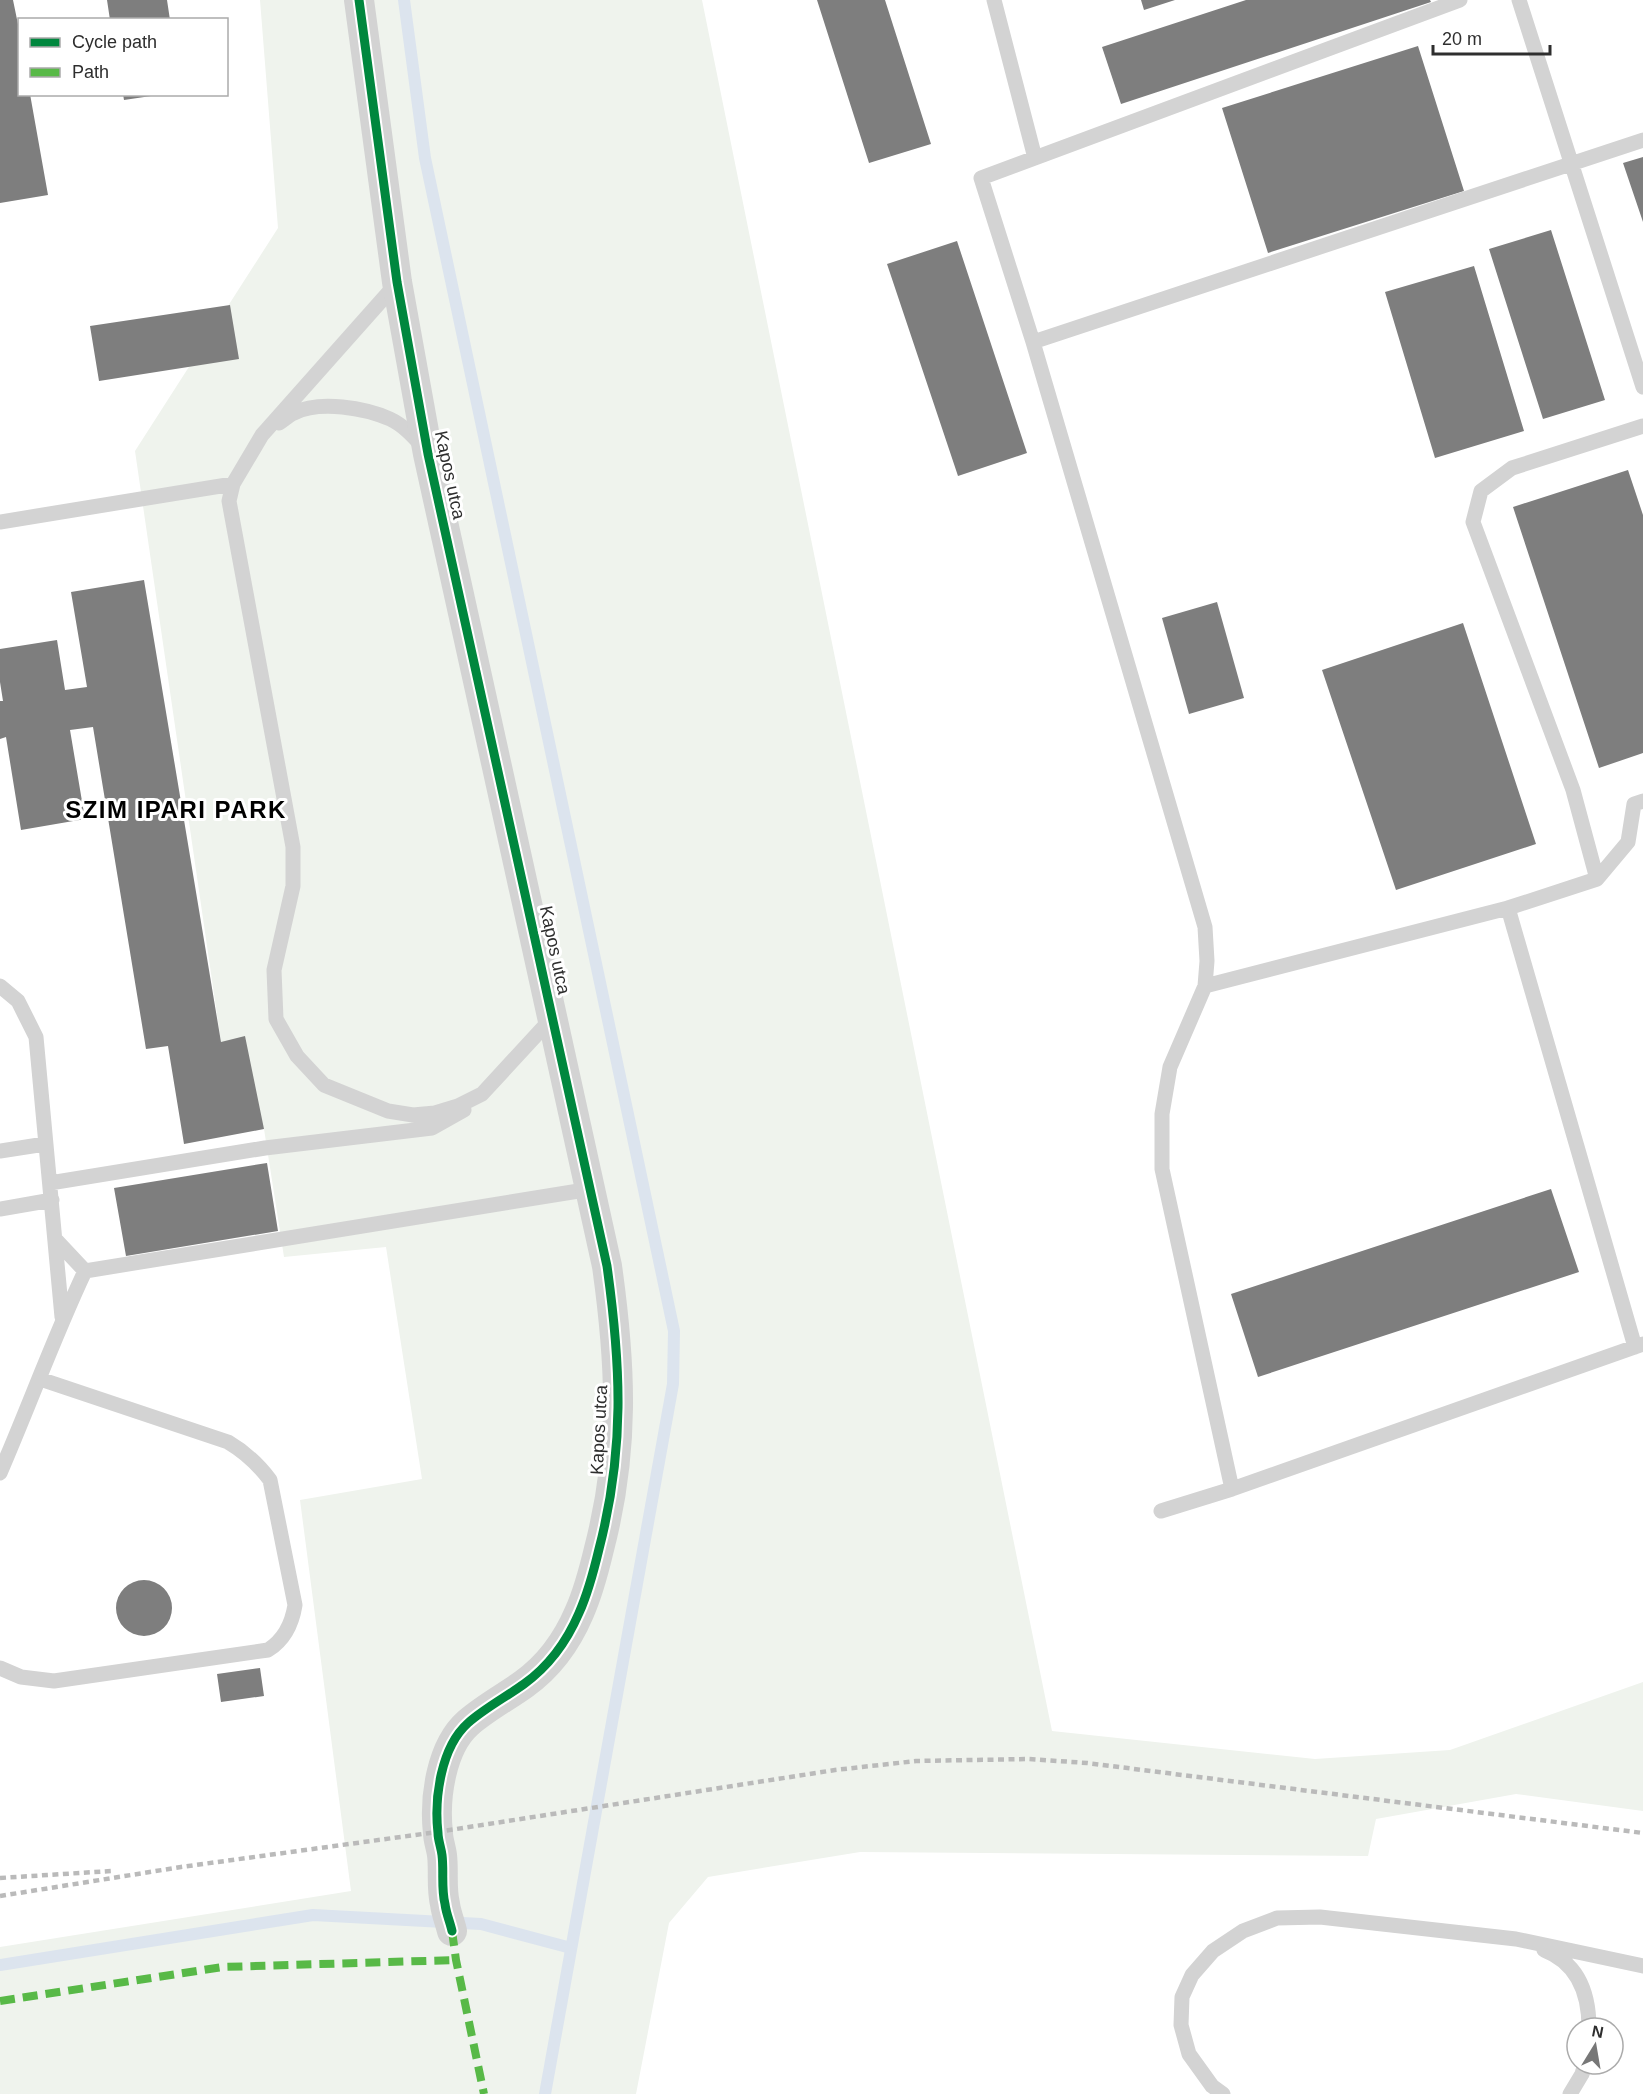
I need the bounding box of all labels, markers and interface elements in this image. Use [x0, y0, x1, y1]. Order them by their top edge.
legend [18, 18, 228, 96]
scale bar [1433, 18, 1550, 56]
text: 20 m [1442, 29, 1482, 49]
text: Cycle path [72, 32, 157, 52]
text: Path [72, 62, 109, 82]
street label: Kapos utca [431, 429, 469, 522]
district label: SZIM IPARI PARK [65, 796, 287, 823]
street label: Kapos utca [536, 904, 574, 997]
street label: Kapos utca [587, 1384, 611, 1475]
north arrow [1565, 2016, 1625, 2076]
text: N [1590, 2022, 1605, 2041]

